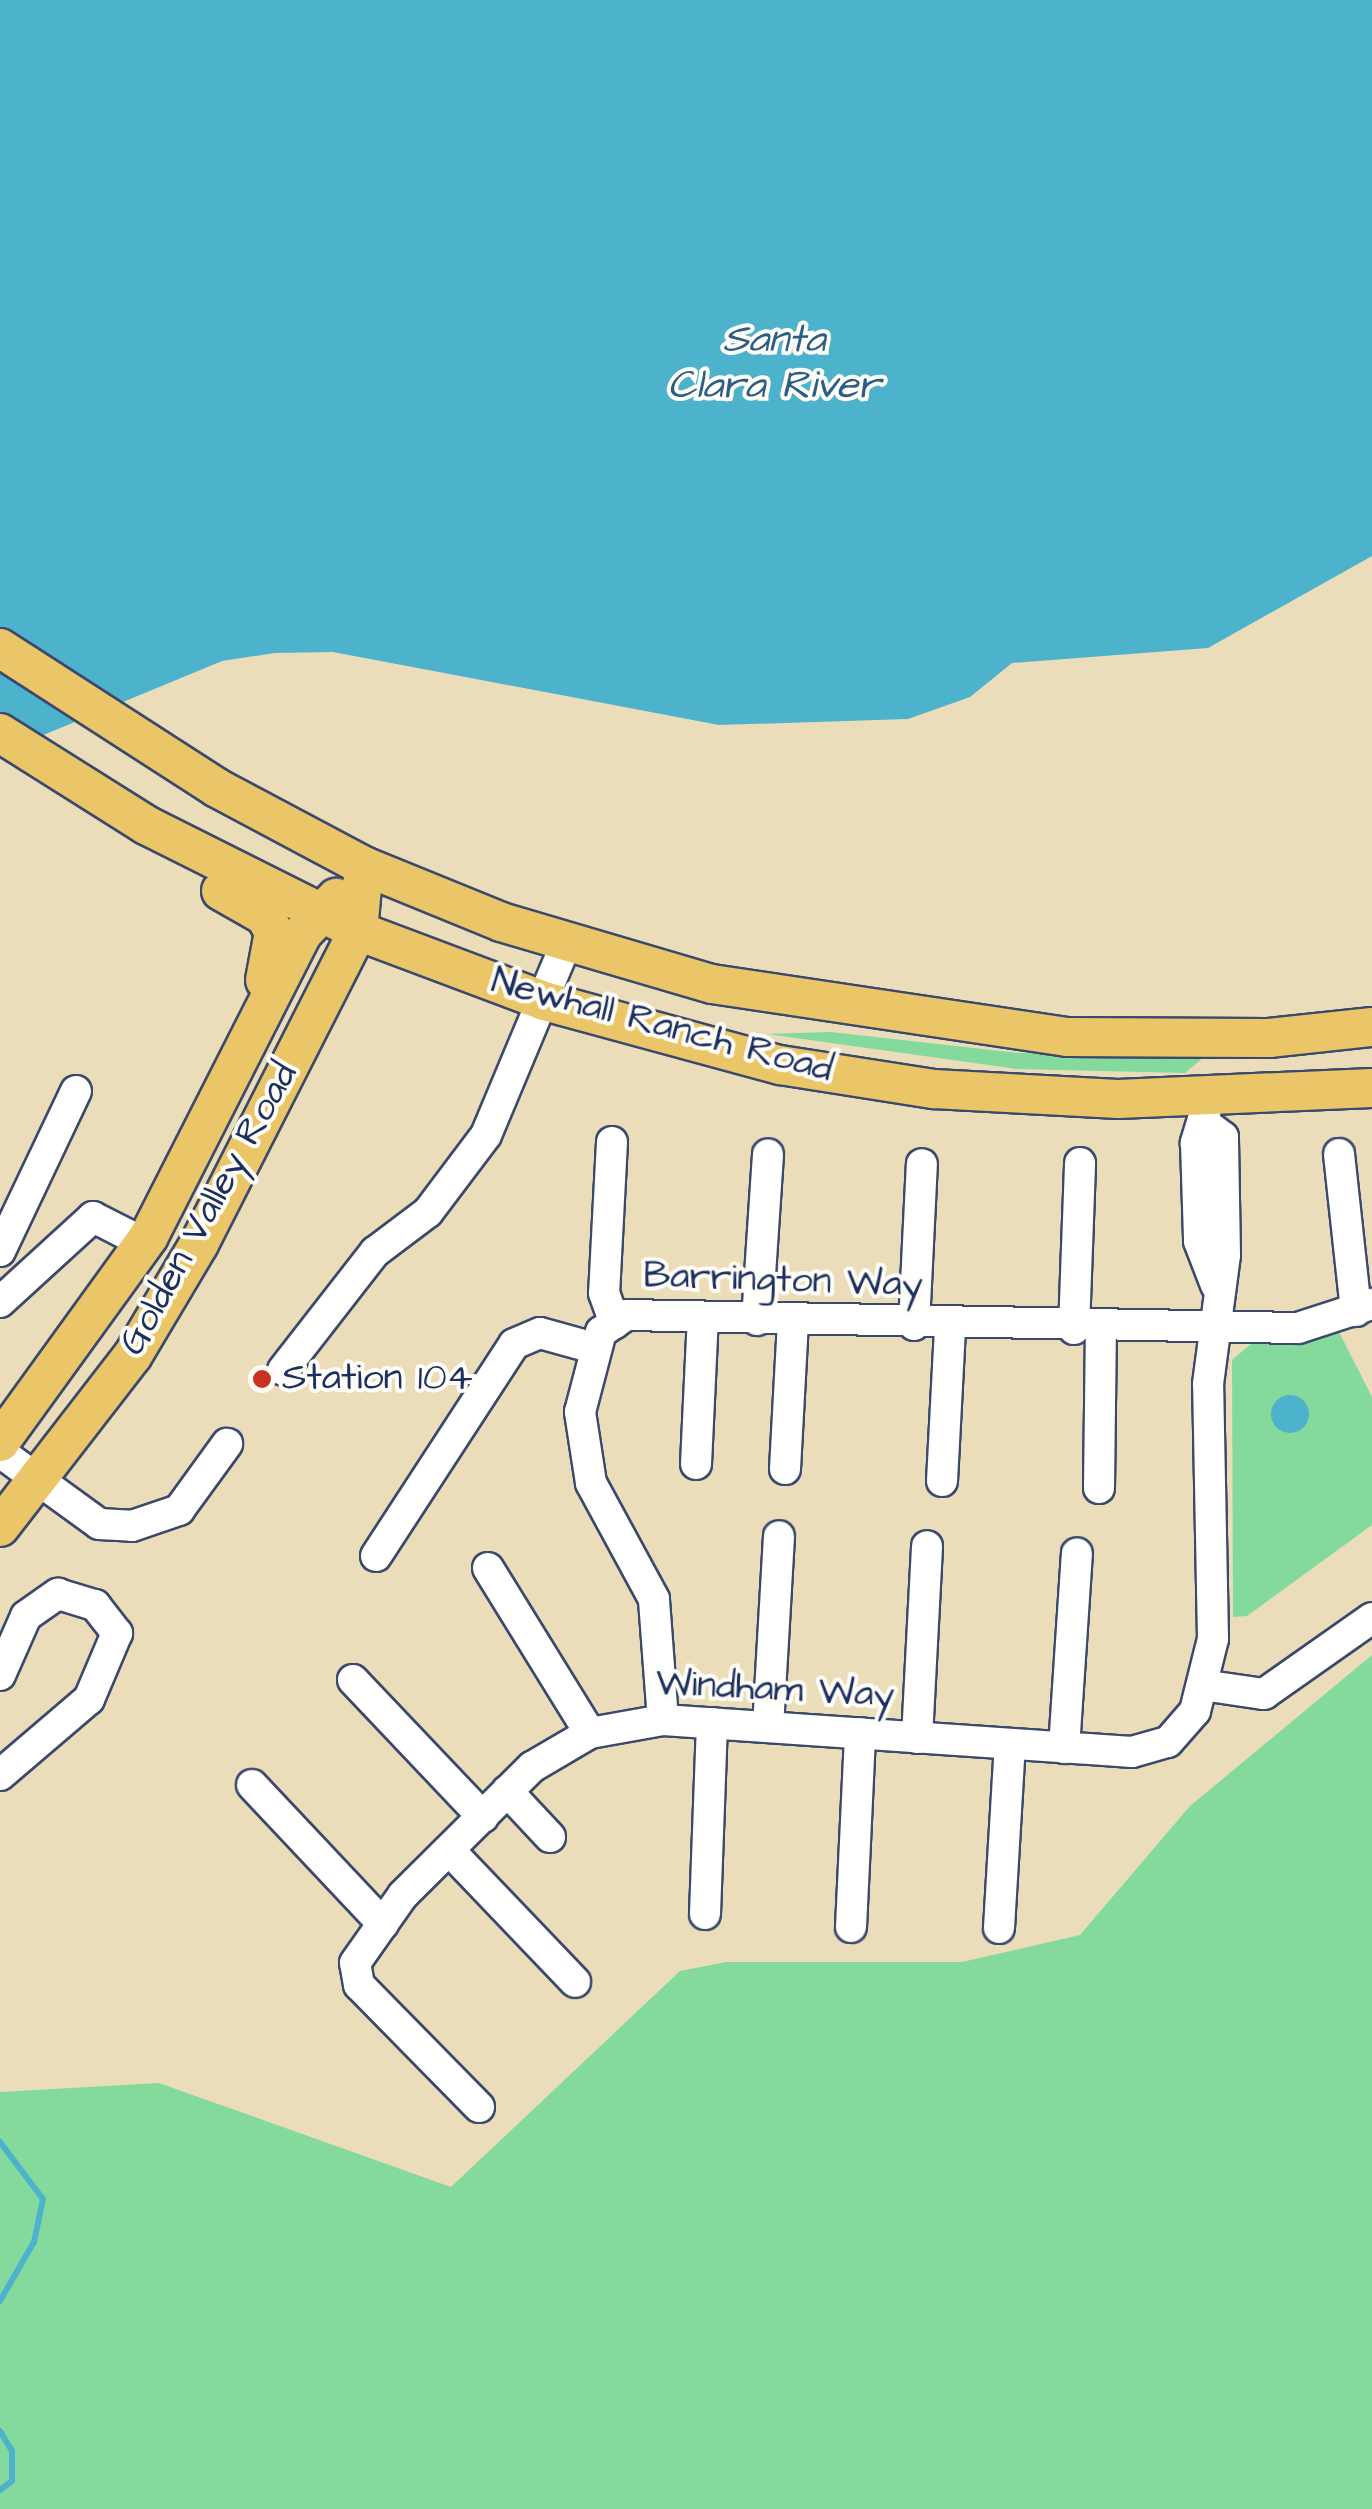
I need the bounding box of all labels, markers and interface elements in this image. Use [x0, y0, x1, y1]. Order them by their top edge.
water label: Santa Clara River [668, 316, 880, 410]
street label: Newhall Ranch Road [486, 959, 838, 1093]
street label: Golden Valley Road [110, 1055, 308, 1363]
street label: Barrington Way [643, 1253, 923, 1309]
place label: Station 104 [282, 1356, 473, 1402]
marker: Station 104 [251, 1368, 273, 1390]
street label: Windham Way [655, 1661, 895, 1719]

